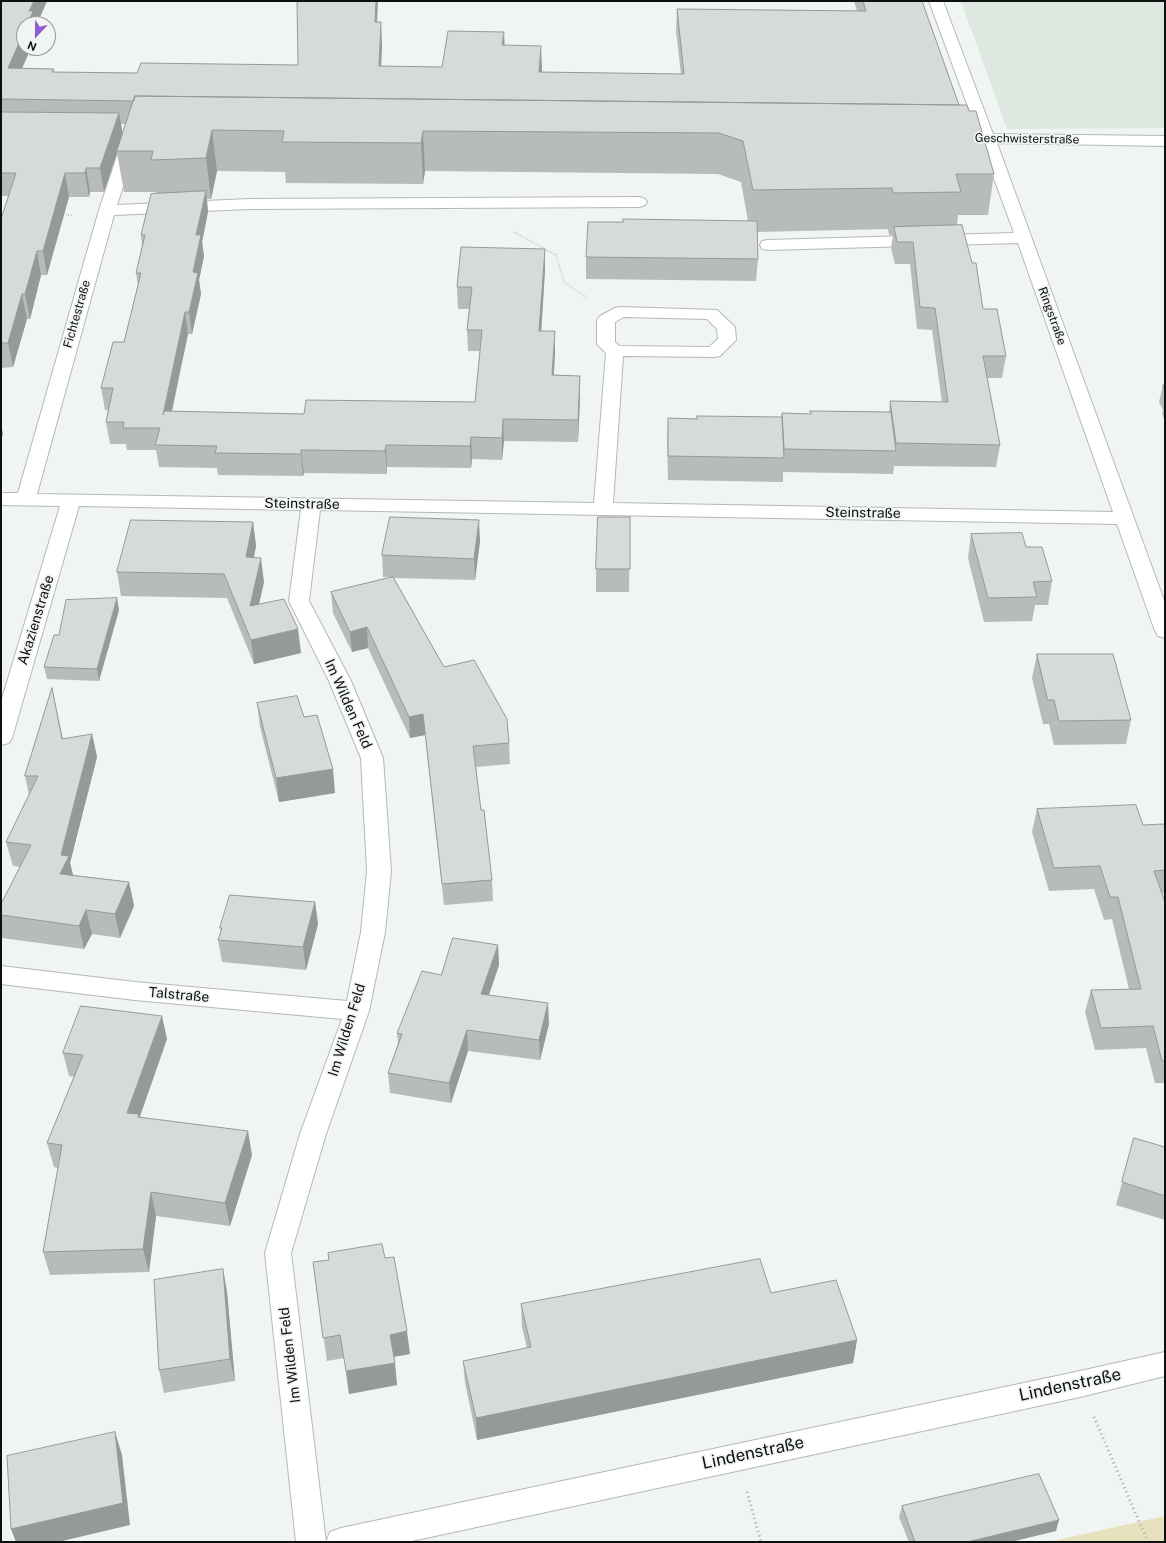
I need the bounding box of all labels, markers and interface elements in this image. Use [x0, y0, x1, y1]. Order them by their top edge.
north arrow [16, 16, 56, 56]
text: N [26, 39, 38, 53]
street label: Geschwisterstraße [975, 131, 1079, 147]
street label: Fichtestraße [60, 278, 94, 350]
street label: Ringstraße [1035, 285, 1069, 347]
street label: Steinstraße [264, 495, 340, 513]
street label: Steinstraße [825, 504, 901, 522]
street label: Akazienstraße [14, 573, 58, 667]
street label: Im Wilden Feld [321, 657, 375, 751]
street label: Im Wilden Feld [325, 981, 369, 1079]
street label: Talstraße [148, 984, 210, 1006]
street label: Im Wilden Feld [276, 1306, 304, 1404]
street label: Lindenstraße [1017, 1364, 1123, 1406]
street label: Lindenstraße [700, 1432, 806, 1474]

